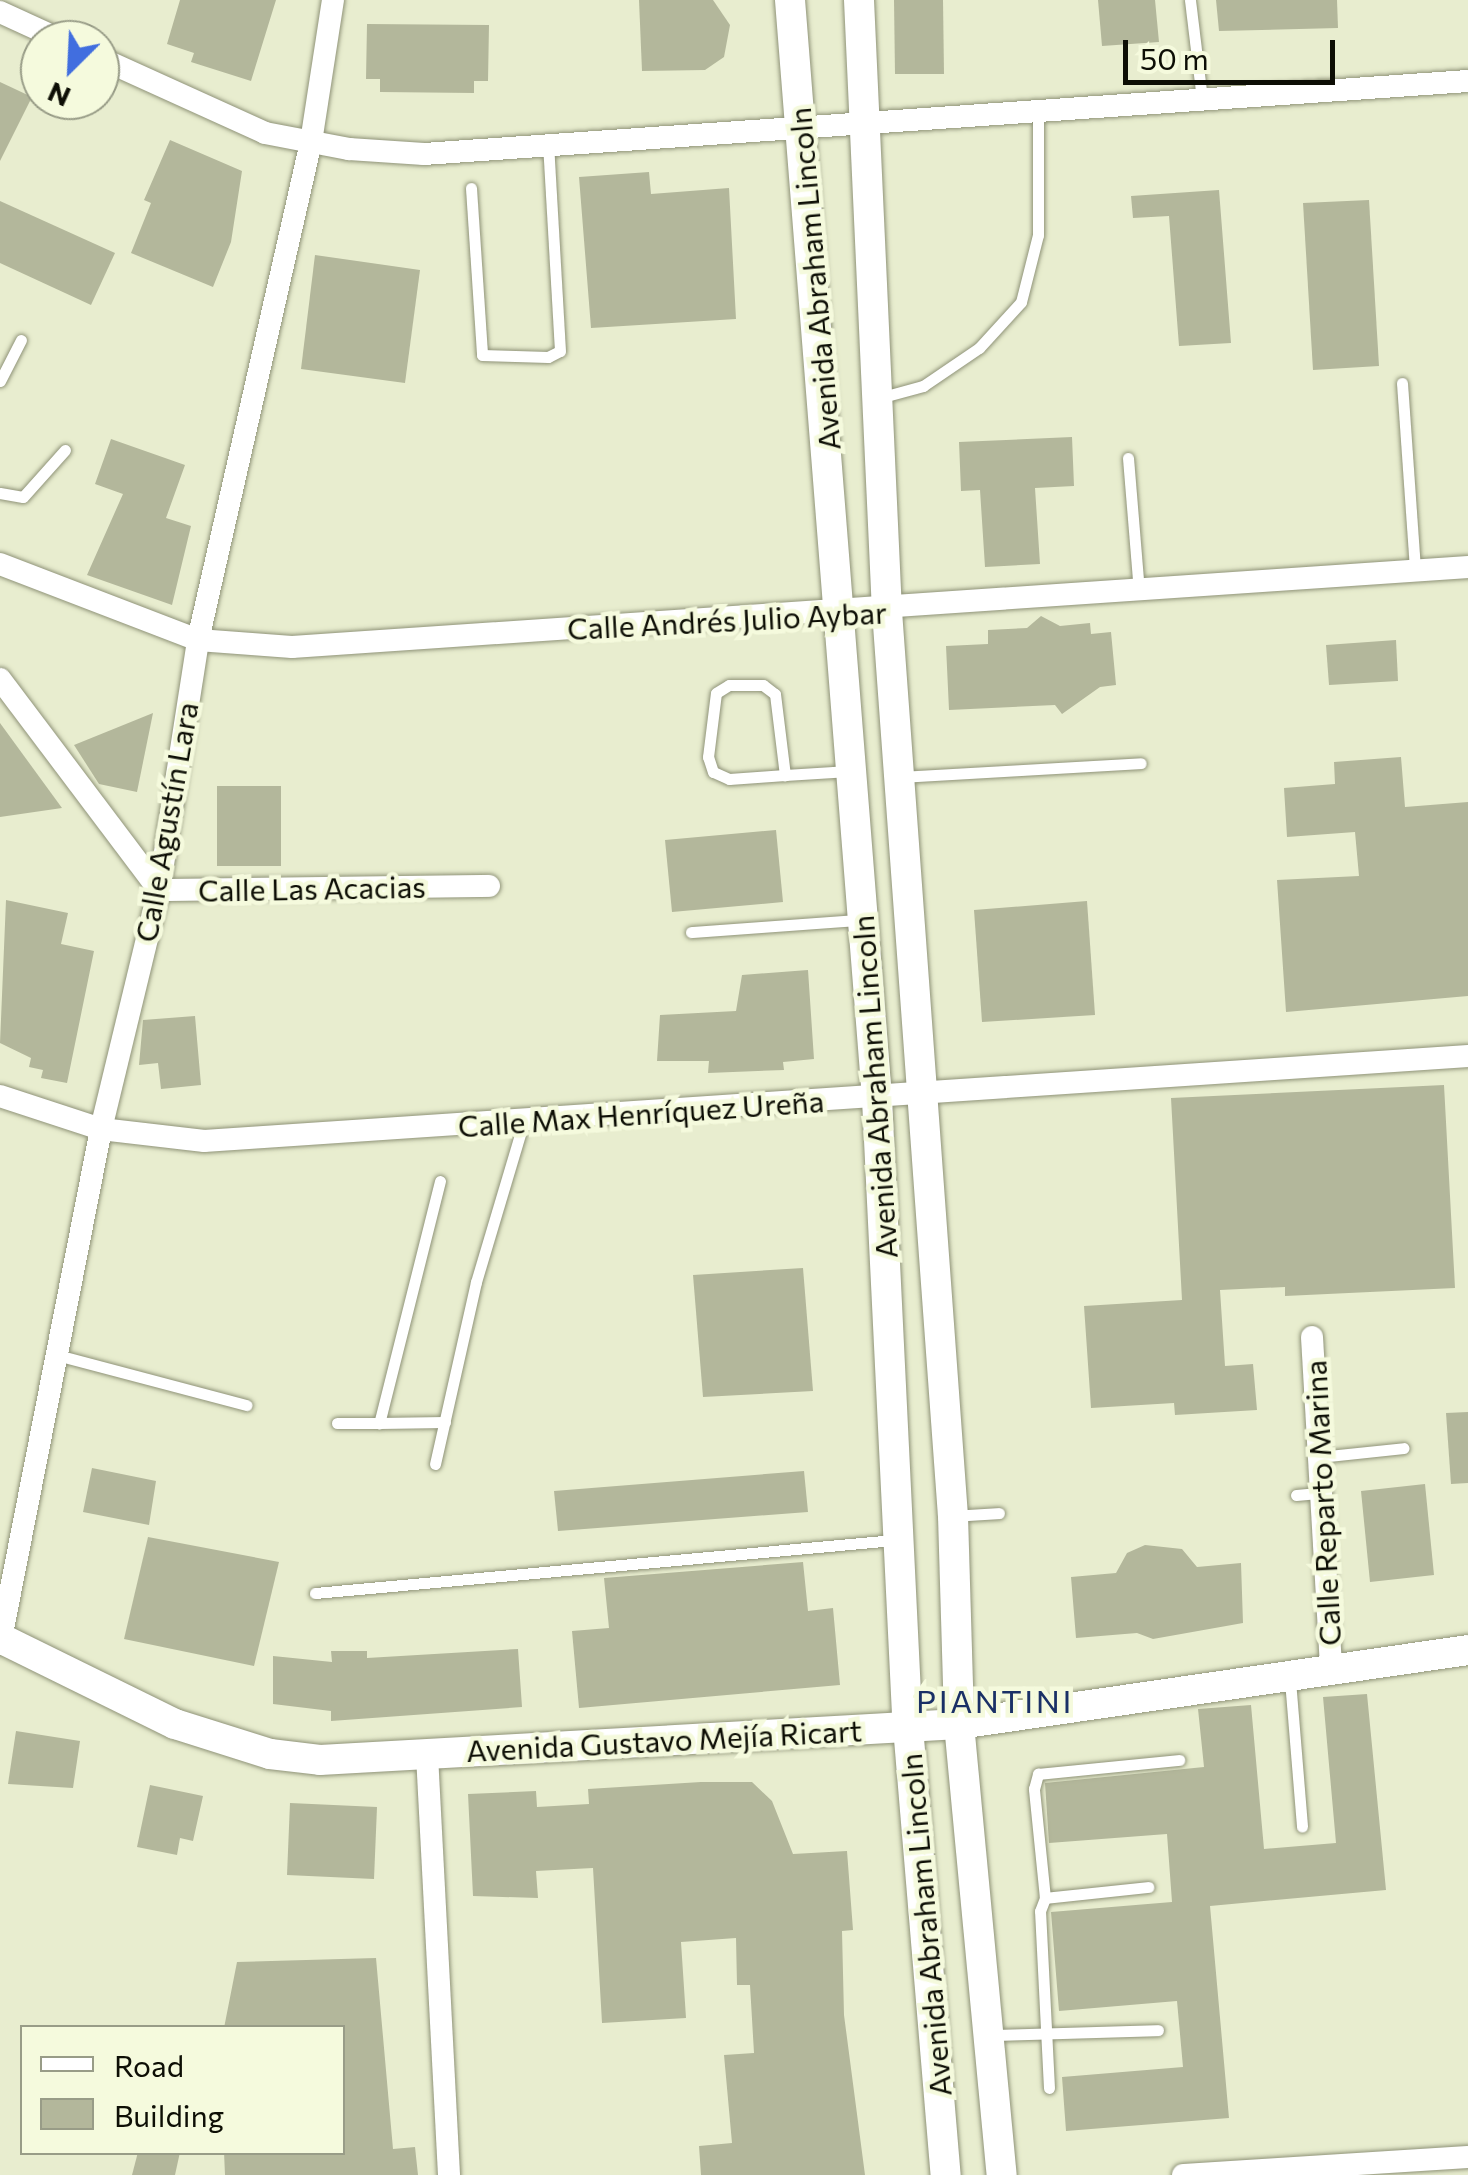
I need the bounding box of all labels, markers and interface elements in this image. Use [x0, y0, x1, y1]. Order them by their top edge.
north arrow [20, 20, 120, 120]
scale bar [1128, 20, 1340, 82]
text: 50 m [1140, 39, 1209, 76]
text: N [42, 76, 75, 115]
street label: Avenida Abraham Lincoln [781, 106, 847, 452]
street label: Calle Andrés Julio Aybar [566, 594, 888, 646]
street label: Calle Agustín Lara [127, 699, 205, 945]
street label: Calle Las Acacias [198, 868, 426, 908]
street label: Avenida Abraham Lincoln [844, 914, 904, 1260]
street label: Calle Max Henríquez Ureña [457, 1082, 825, 1144]
street label: Calle Reparto Marina [1297, 1359, 1347, 1647]
district label: PIANTINI [916, 1681, 1074, 1719]
street label: Avenida Gustavo Mejía Ricart [465, 1712, 863, 1768]
street label: Avenida Abraham Lincoln [892, 1752, 958, 2098]
legend [20, 2025, 345, 2155]
text: Road [114, 2046, 184, 2083]
text: Building [114, 2096, 224, 2133]

